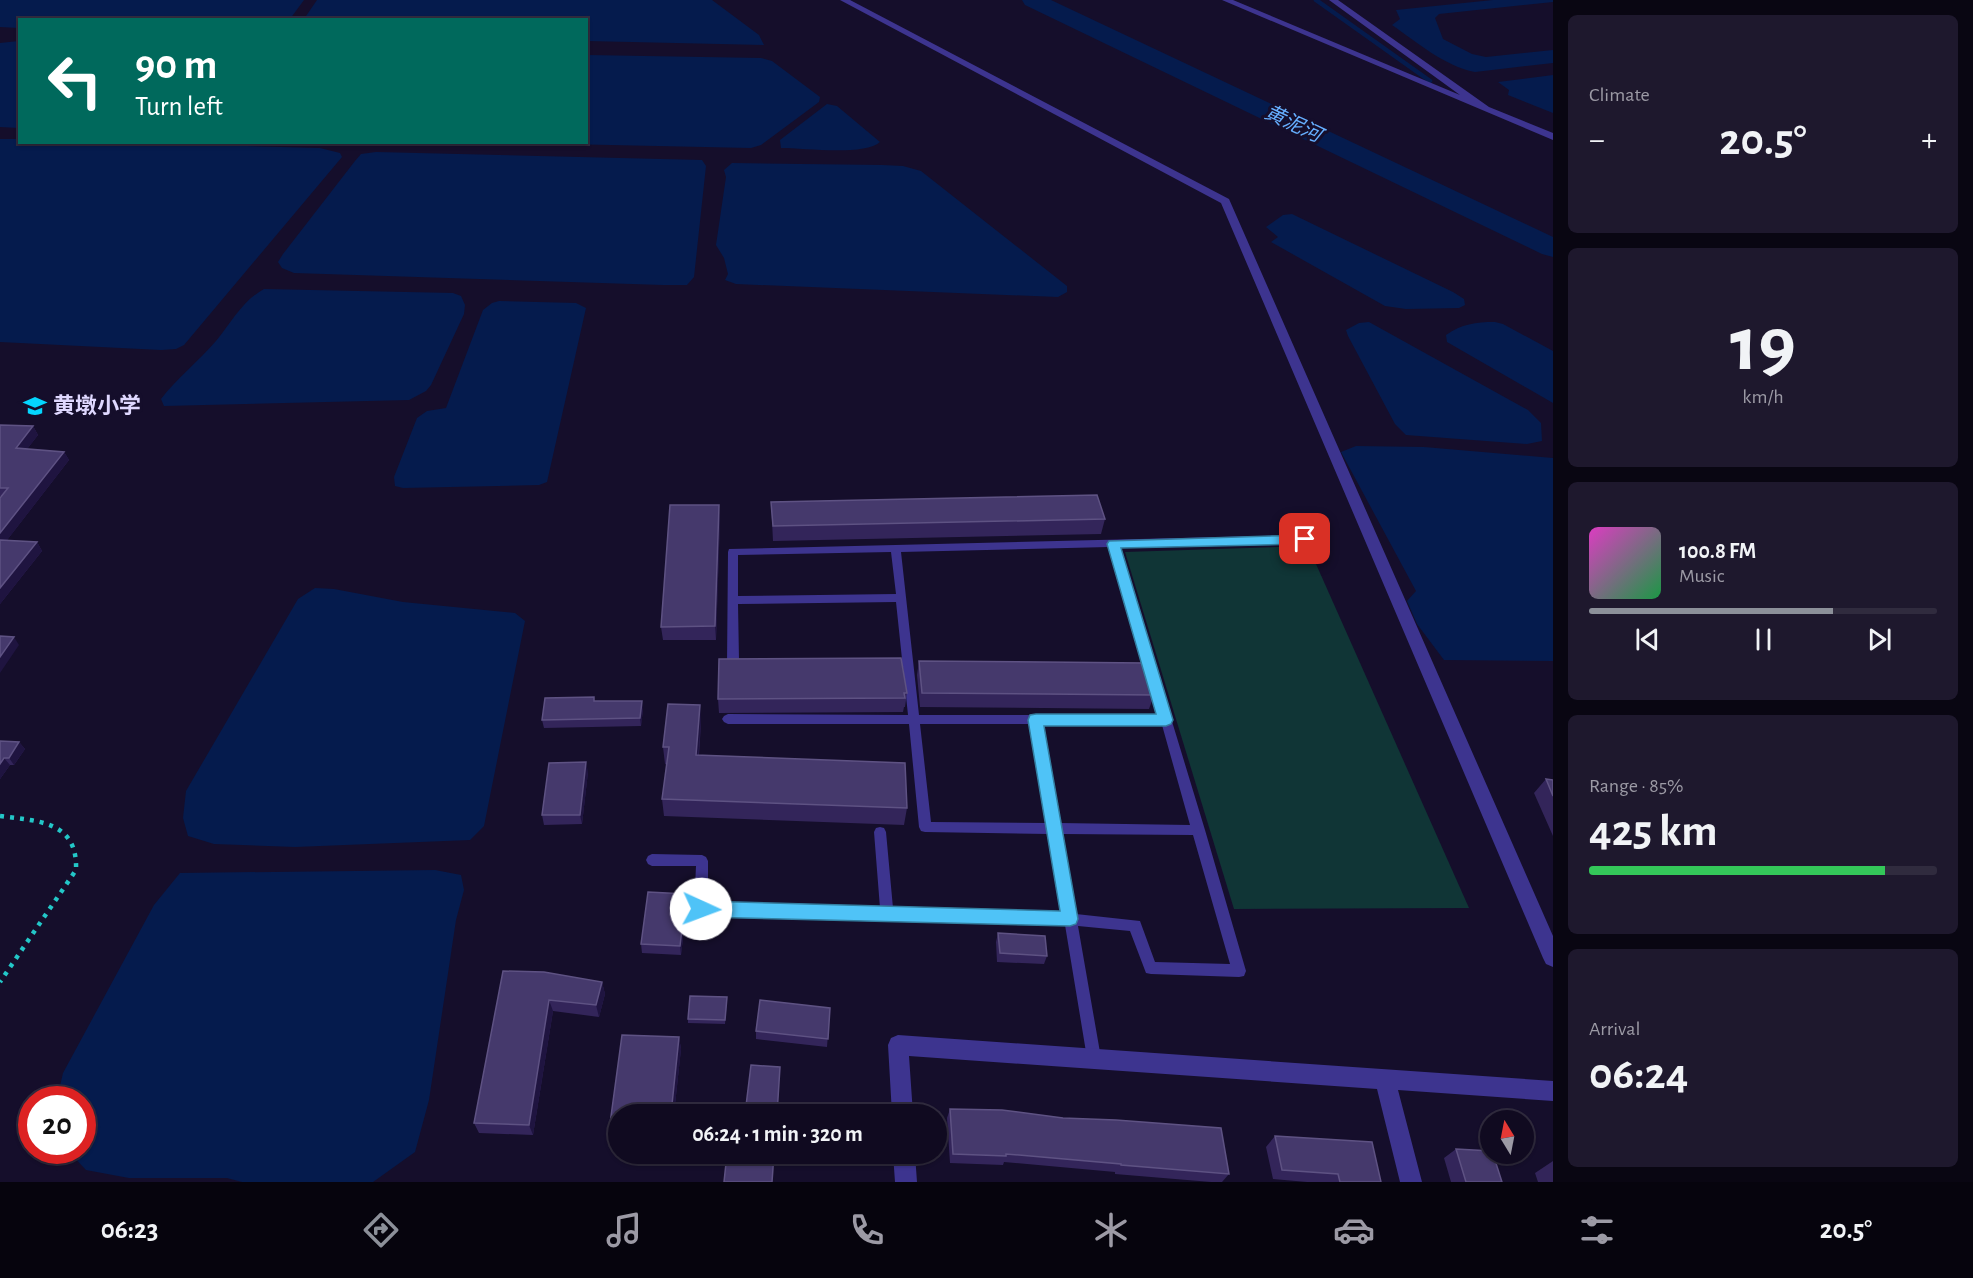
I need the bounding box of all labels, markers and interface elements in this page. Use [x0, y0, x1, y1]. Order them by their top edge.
icon: left [36, 42, 114, 120]
text: 90 m [135, 44, 217, 86]
text: Climate [1589, 85, 1650, 105]
text: Turn left [135, 93, 223, 120]
water label: 黄泥河 [1262, 101, 1328, 147]
text: 20.5° [1719, 118, 1807, 163]
text: − [1589, 124, 1605, 157]
text: + [1921, 124, 1937, 157]
text: 19 [1730, 307, 1796, 385]
text: km/h [1742, 387, 1784, 407]
school or university icon: 黄墩小学 [22, 393, 48, 419]
place label: 黄墩小学 [53, 394, 141, 417]
pin [1279, 513, 1330, 564]
icon: arrive [1288, 522, 1321, 555]
text: 100.8 FM [1679, 540, 1756, 562]
text: Music [1679, 566, 1725, 586]
icon: previous [1631, 623, 1664, 656]
icon: pause [1747, 623, 1780, 656]
icon: next [1863, 623, 1896, 656]
text: Range · 85% [1589, 776, 1684, 796]
text: 425 km [1589, 809, 1718, 854]
position arrow [669, 877, 733, 941]
text: Arrival [1589, 1019, 1640, 1039]
text: 06:24 [1589, 1052, 1688, 1097]
speed limit sign: 20 [18, 1086, 96, 1164]
north arrow [1480, 1110, 1534, 1164]
map controls [1480, 1110, 1534, 1164]
text: 06:24 · 1 min · 320 m [692, 1123, 863, 1145]
icon: directions [360, 1209, 402, 1251]
icon: music [603, 1209, 645, 1251]
icon: phone [846, 1209, 888, 1251]
icon: climate [1090, 1209, 1132, 1251]
icon: car [1333, 1209, 1375, 1251]
icon: filters [1576, 1209, 1618, 1251]
text: 06:23 [101, 1216, 158, 1243]
text: 20.5° [1820, 1216, 1872, 1243]

